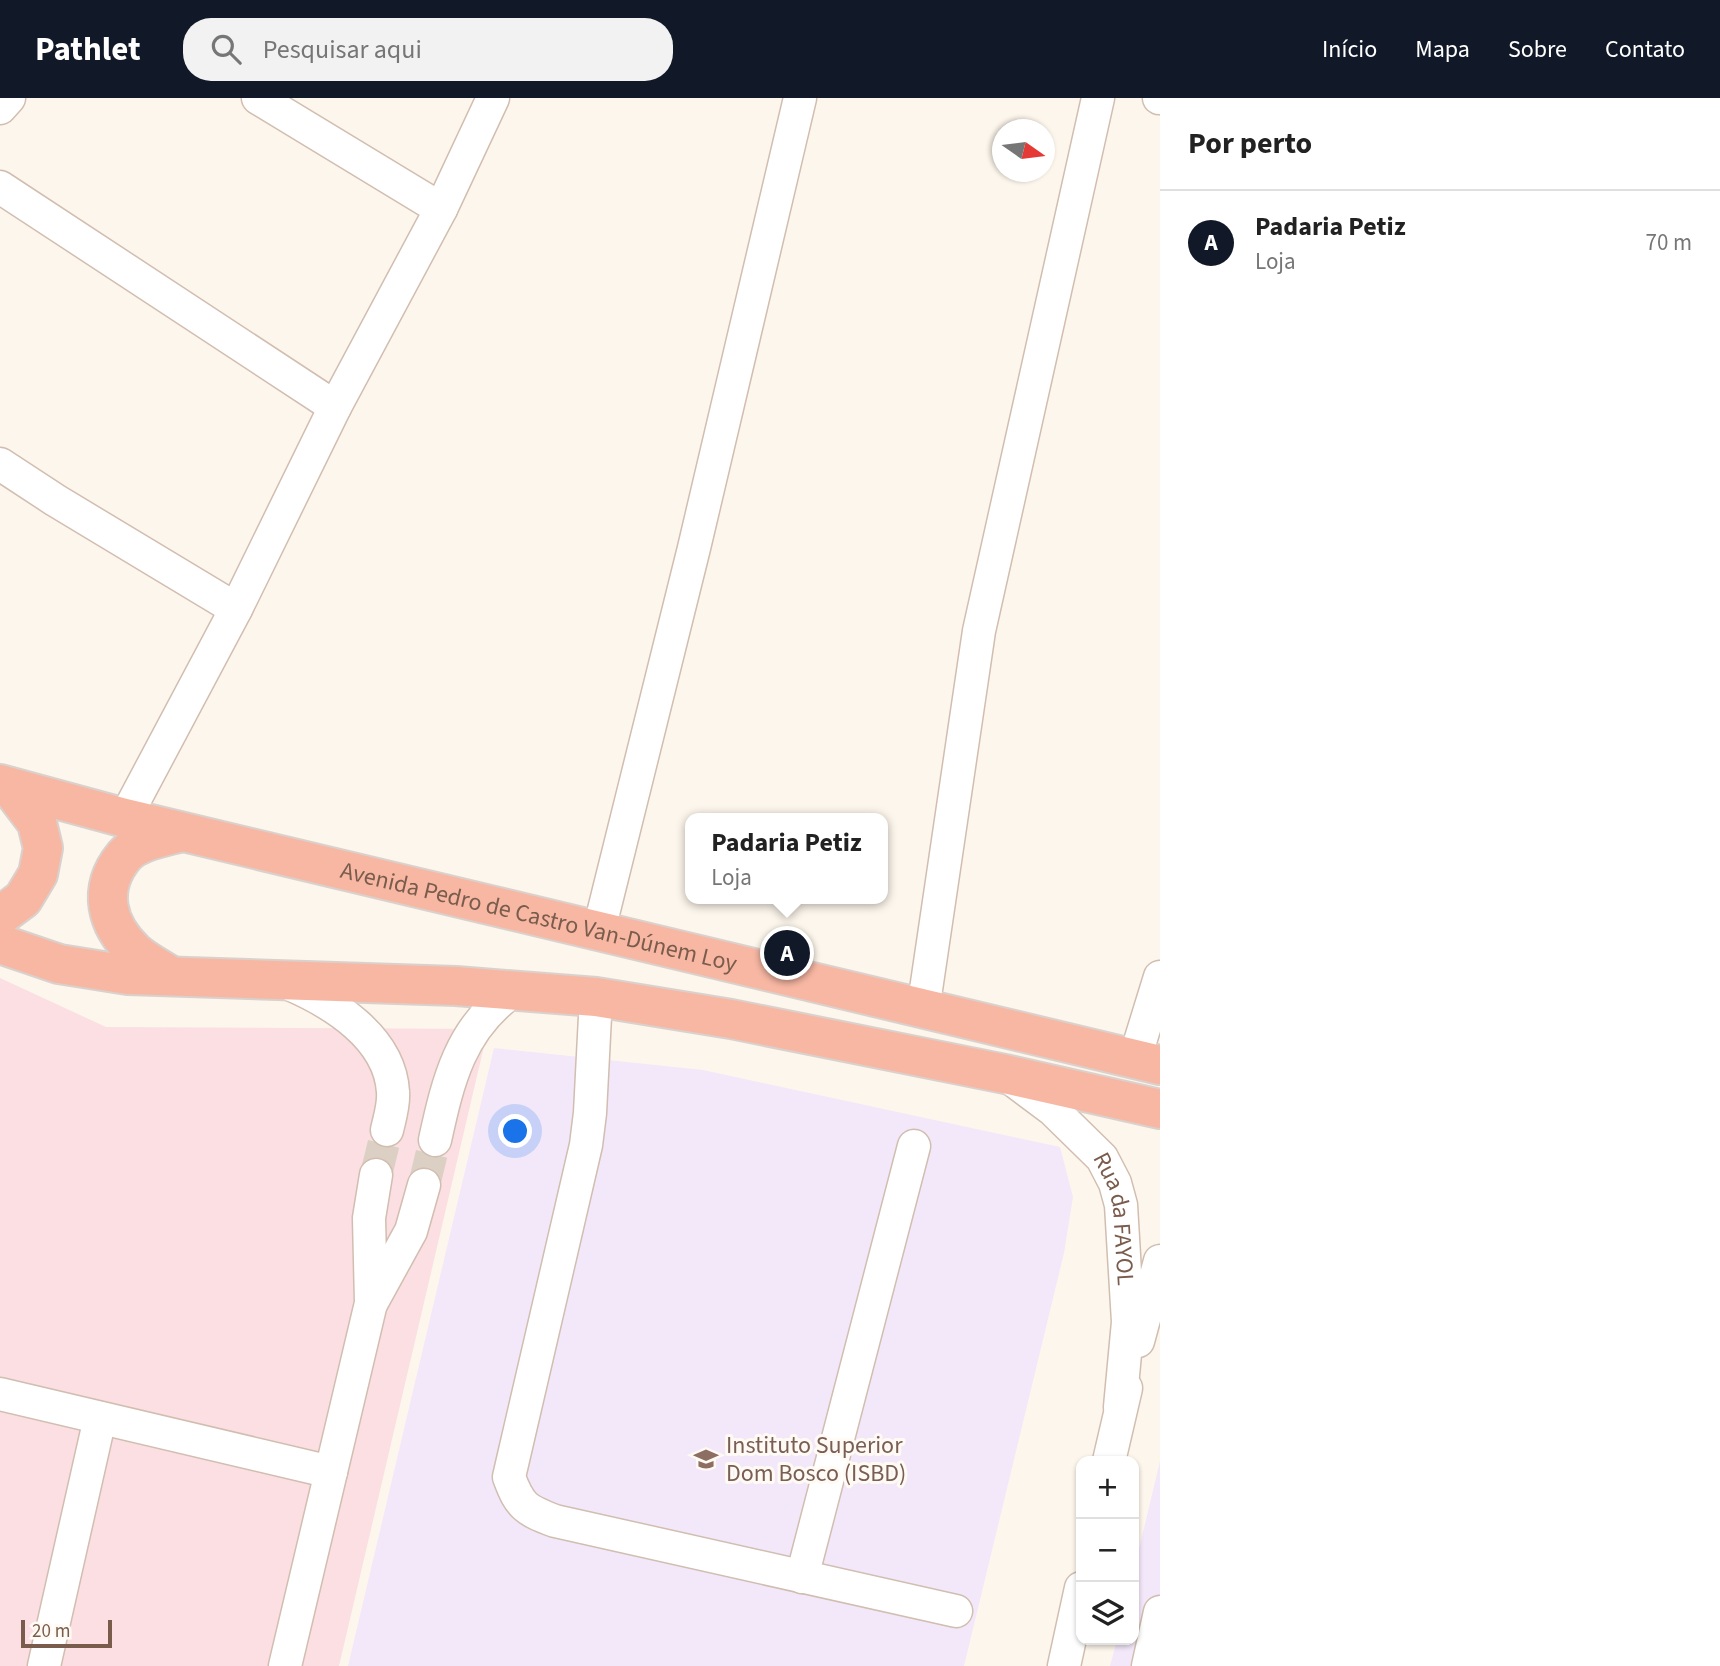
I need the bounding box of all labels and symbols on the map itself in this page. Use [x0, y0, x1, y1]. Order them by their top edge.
north arrow [992, 119, 1055, 182]
street label: Avenida Pedro de Castro Van-Dúnem Loy [337, 853, 741, 981]
pin: A [764, 927, 810, 979]
your location [498, 1114, 532, 1148]
street label: Rua da FAYOL [1084, 1146, 1143, 1287]
place label: Instituto Superior Dom Bosco (ISBD) [726, 1428, 906, 1491]
school or university icon: Instituto Superior Dom Bosco (ISBD) [692, 1445, 720, 1473]
scale bar [21, 1617, 112, 1649]

